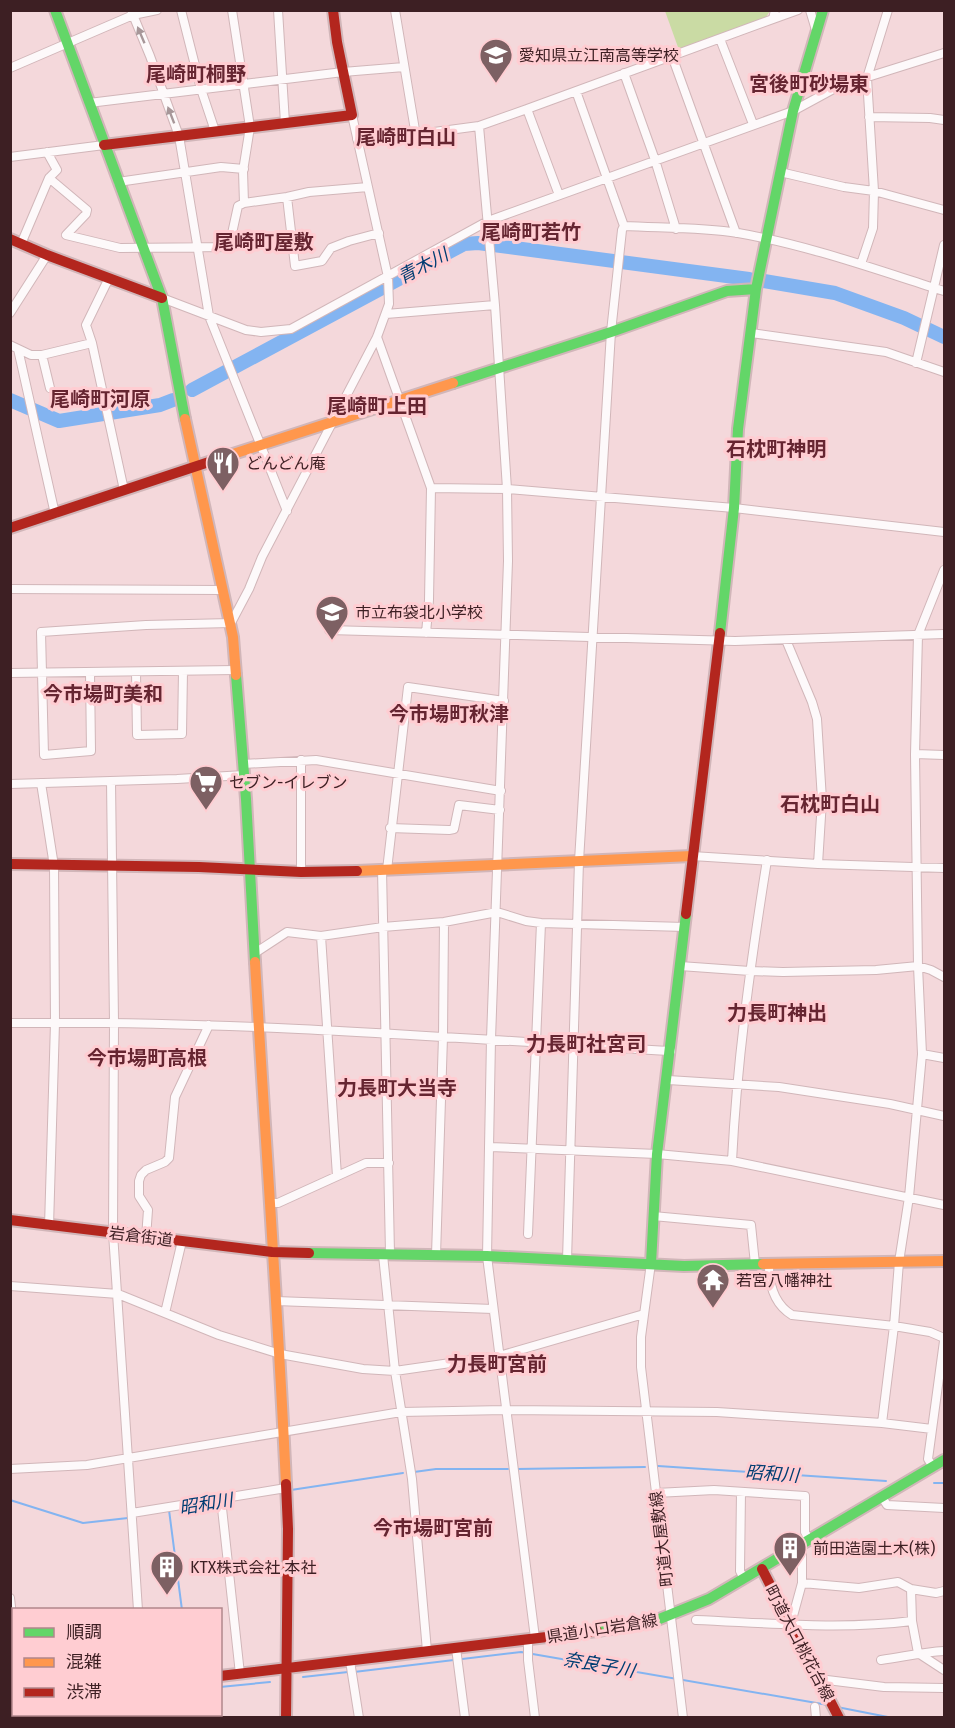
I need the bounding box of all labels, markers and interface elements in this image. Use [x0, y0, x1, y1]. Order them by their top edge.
one-way arrow [136, 25, 146, 43]
school or university icon: 愛知県立江南高等学校 [478, 37, 514, 84]
place label: 愛知県立江南高等学校 [519, 46, 679, 65]
district label: 尾崎町桐野 [146, 62, 246, 86]
district label: 宮後町砂場東 [749, 72, 869, 96]
one-way arrow [166, 106, 176, 124]
district label: 尾崎町白山 [356, 125, 456, 149]
district label: 尾崎町若竹 [481, 220, 581, 244]
district label: 尾崎町屋敷 [214, 230, 314, 254]
water label: 青木川 [394, 243, 454, 288]
district label: 尾崎町河原 [50, 387, 150, 411]
district label: 尾崎町上田 [327, 394, 427, 418]
district label: 石枕町神明 [726, 437, 826, 461]
restaurant icon: どんどん庵 [205, 445, 241, 492]
place label: どんどん庵 [246, 454, 326, 473]
school or university icon: 市立布袋北小学校 [314, 594, 350, 641]
place label: 市立布袋北小学校 [355, 603, 483, 622]
district label: 今市場町美和 [43, 682, 163, 706]
district label: 今市場町秋津 [389, 702, 509, 726]
supermarket icon: セブン-イレブン [188, 764, 224, 811]
place label: セブン-イレブン [229, 773, 347, 792]
district label: 石枕町白山 [780, 792, 880, 816]
district label: 力長町神出 [727, 1001, 827, 1025]
district label: 力長町社宮司 [526, 1032, 646, 1056]
district label: 今市場町高根 [87, 1046, 207, 1070]
district label: 力長町大当寺 [337, 1076, 457, 1100]
street label: 岩倉街道 [108, 1223, 174, 1250]
temple icon: 若宮八幡神社 [695, 1262, 731, 1309]
place label: 若宮八幡神社 [736, 1271, 832, 1290]
district label: 力長町宮前 [447, 1352, 547, 1376]
water label: 昭和川 [744, 1461, 802, 1487]
water label: 昭和川 [178, 1489, 236, 1519]
street label: 町道大屋敷線 [646, 1490, 677, 1588]
district label: 今市場町宮前 [373, 1516, 493, 1540]
building icon: 前田造園土木(株) [772, 1530, 808, 1577]
place label: 前田造園土木(株) [813, 1539, 935, 1558]
building icon: KTX株式会社 本社 [149, 1549, 185, 1596]
place label: KTX株式会社 本社 [190, 1558, 317, 1577]
street label: 町道大口桃花台線 [761, 1582, 838, 1704]
legend [12, 1608, 222, 1716]
street label: 県道小口岩倉線 [545, 1610, 659, 1647]
text: 順調 [66, 1621, 102, 1643]
water label: 奈良子川 [562, 1648, 638, 1682]
text: 混雑 [66, 1651, 102, 1673]
text: 渋滞 [66, 1681, 102, 1703]

